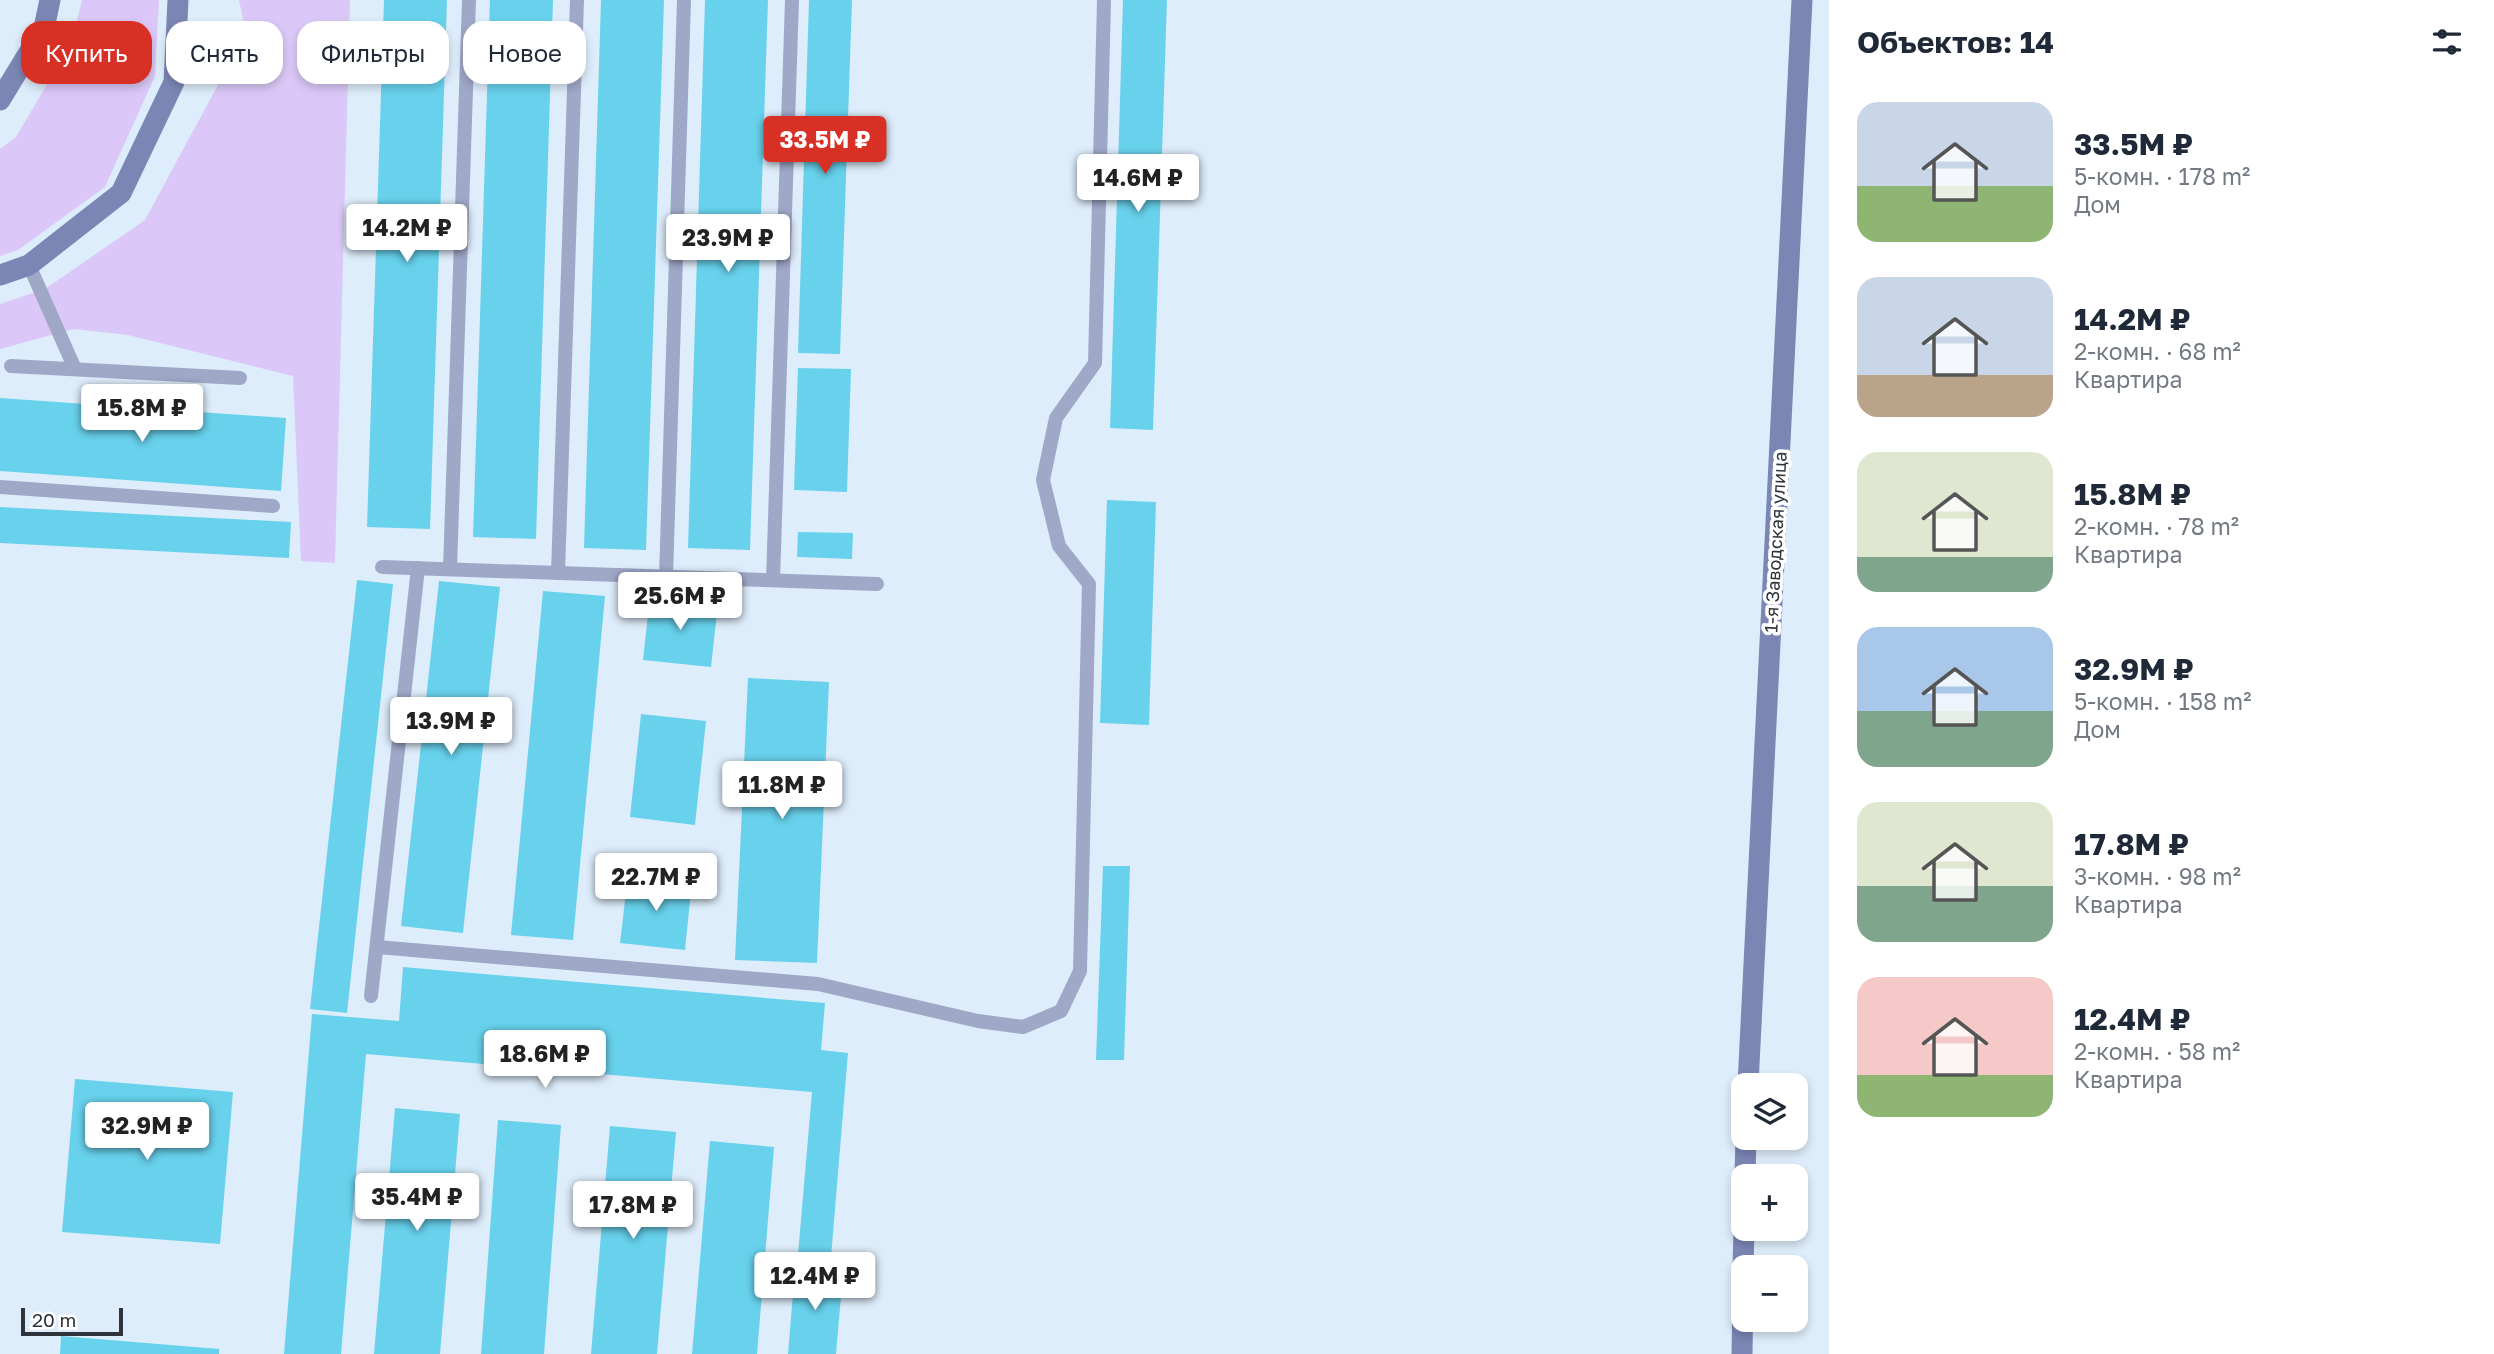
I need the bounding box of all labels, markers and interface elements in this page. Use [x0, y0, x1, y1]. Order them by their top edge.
chip: Купить [21, 21, 152, 84]
chip: Снять [166, 21, 283, 84]
chip: Фильтры [297, 21, 449, 84]
chip: Новое [463, 21, 586, 84]
icon: filters [2428, 23, 2466, 61]
text: Объектов: 14 [1857, 24, 2054, 60]
pin: 33.5M ₽ [760, 116, 890, 176]
text: 33.5M ₽ [779, 125, 871, 153]
text: 33.5M ₽ [2074, 126, 2193, 162]
icon: home [1913, 130, 1997, 214]
pin: 14.6M ₽ [1073, 154, 1203, 214]
text: 5-комн. · 178 m² [2074, 162, 2250, 190]
text: 14.6M ₽ [1093, 163, 1183, 191]
text: Дом [2074, 190, 2121, 218]
pin: 14.2M ₽ [342, 204, 472, 264]
text: 14.2M ₽ [362, 213, 452, 241]
pin: 23.9M ₽ [663, 215, 793, 274]
text: 23.9M ₽ [682, 223, 774, 251]
text: 14.2M ₽ [2074, 301, 2191, 337]
icon: home [1913, 305, 1997, 389]
text: 2-комн. · 68 m² [2074, 337, 2241, 365]
text: Квартира [2074, 365, 2182, 393]
pin: 15.8M ₽ [77, 384, 207, 444]
text: 15.8M ₽ [97, 393, 187, 421]
street label: 1-я Заводская улица [1759, 451, 1791, 633]
text: 15.8M ₽ [2074, 476, 2191, 512]
icon: home [1913, 480, 1997, 564]
text: 2-комн. · 78 m² [2074, 512, 2239, 540]
text: Квартира [2074, 540, 2182, 568]
pin: 25.6M ₽ [615, 572, 745, 632]
text: 25.6M ₽ [634, 581, 726, 609]
text: 32.9M ₽ [2074, 651, 2194, 687]
icon: home [1913, 655, 1997, 739]
text: 5-комн. · 158 m² [2074, 687, 2251, 715]
pin: 13.9M ₽ [386, 698, 516, 757]
text: 13.9M ₽ [406, 706, 496, 734]
text: Дом [2074, 715, 2121, 743]
pin: 11.8M ₽ [717, 762, 847, 821]
text: 11.8M ₽ [738, 770, 826, 798]
text: 17.8M ₽ [2074, 826, 2189, 862]
icon: home [1913, 830, 1997, 914]
pin: 22.7M ₽ [591, 853, 721, 913]
text: 22.7M ₽ [611, 862, 701, 890]
text: 3-комн. · 98 m² [2074, 862, 2241, 890]
text: Квартира [2074, 890, 2182, 918]
text: 12.4M ₽ [2074, 1001, 2191, 1037]
icon: home [1913, 1005, 1997, 1089]
pin: 18.6M ₽ [480, 1030, 610, 1090]
text: 2-комн. · 58 m² [2074, 1037, 2240, 1065]
text: 18.6M ₽ [500, 1039, 590, 1067]
text: Квартира [2074, 1065, 2182, 1093]
map controls [1731, 1073, 1808, 1332]
button: layers [1731, 1073, 1808, 1150]
pin: 32.9M ₽ [82, 1102, 212, 1162]
text: 32.9M ₽ [101, 1111, 193, 1139]
button: + [1731, 1164, 1808, 1241]
pin: 35.4M ₽ [352, 1174, 482, 1233]
text: 35.4M ₽ [371, 1182, 463, 1210]
pin: 17.8M ₽ [568, 1182, 698, 1241]
text: 17.8M ₽ [589, 1190, 677, 1218]
pin: 12.4M ₽ [750, 1252, 880, 1312]
button: − [1731, 1255, 1808, 1332]
text: 12.4M ₽ [770, 1261, 860, 1289]
scale bar [21, 1305, 122, 1337]
text: 20 m [32, 1308, 76, 1331]

